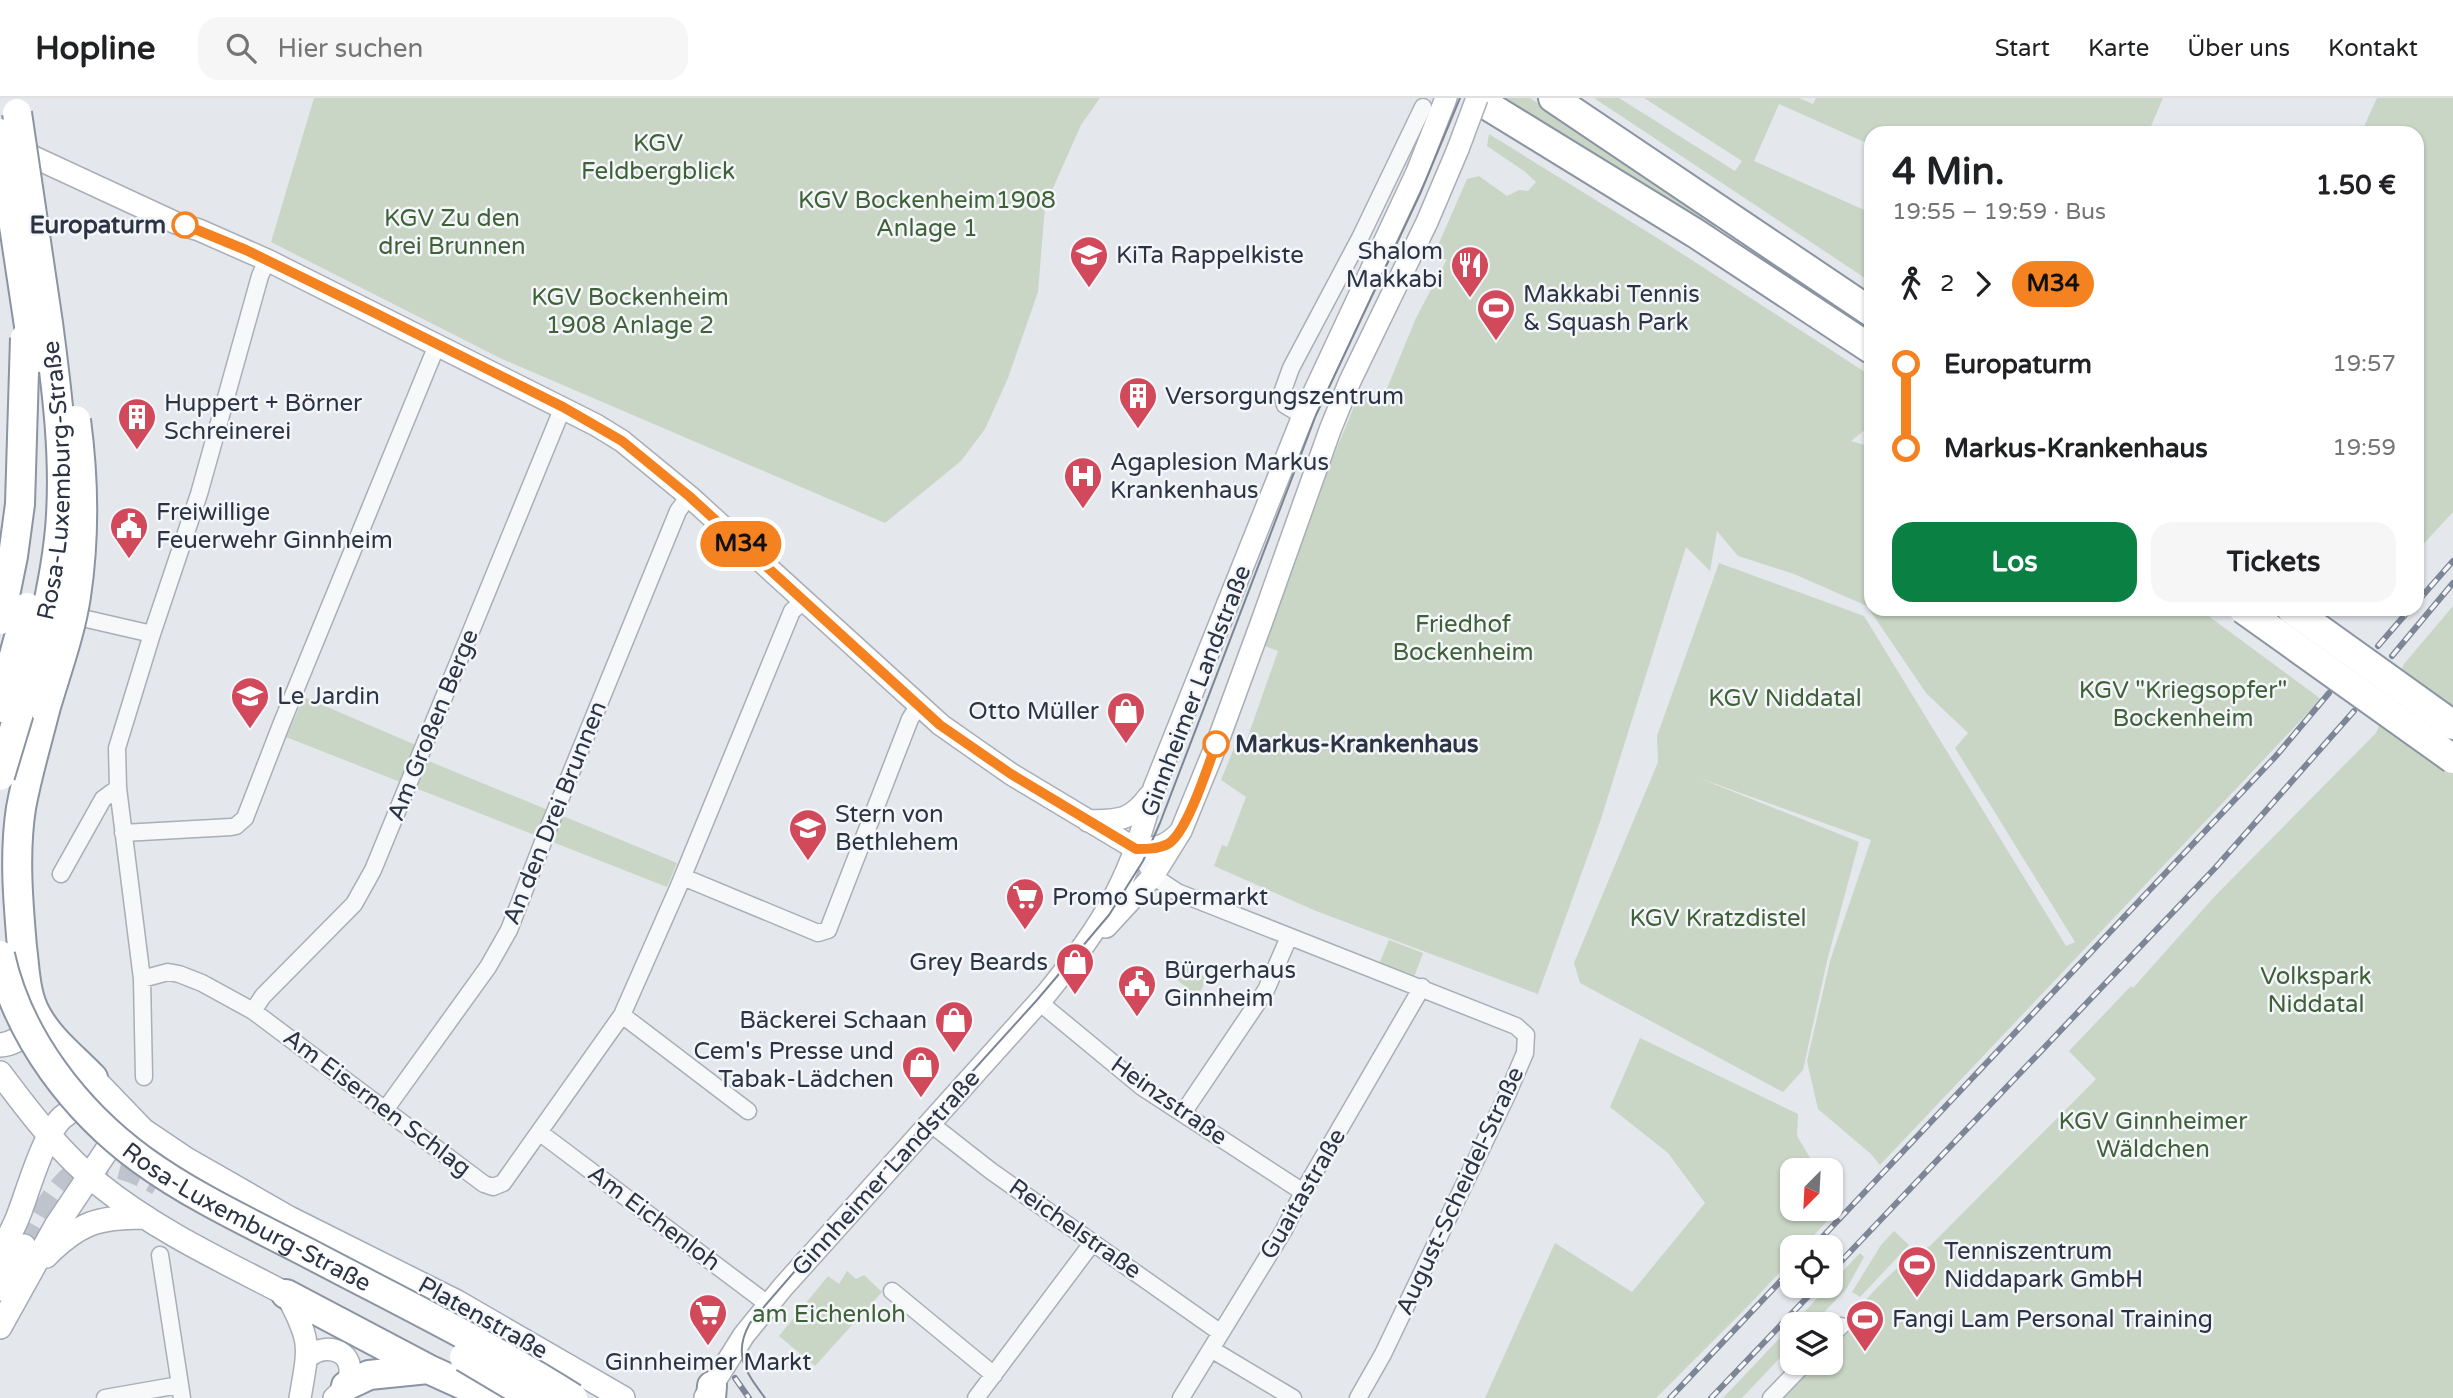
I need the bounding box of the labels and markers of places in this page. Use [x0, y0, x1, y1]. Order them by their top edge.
place label: Europaturm [30, 211, 166, 240]
marker: Europaturm [172, 212, 198, 238]
school or university icon: KiTa Rappelkiste [1068, 234, 1110, 289]
place label: Shalom Makkabi [1346, 237, 1443, 294]
place label: KiTa Rappelkiste [1116, 241, 1304, 270]
restaurant icon: Shalom Makkabi [1449, 244, 1491, 299]
place label: Makkabi Tennis & Squash Park [1523, 280, 1700, 337]
sports icon: Makkabi Tennis & Squash Park [1475, 287, 1517, 342]
building icon: Versorgungszentrum [1117, 375, 1159, 430]
place label: Versorgungszentrum [1165, 382, 1404, 411]
place label: Huppert + Börner Schreinerei [164, 389, 363, 446]
building icon: Huppert + Börner Schreinerei [116, 396, 158, 451]
place label: Agaplesion Markus Krankenhaus [1110, 448, 1329, 505]
hospital icon: Agaplesion Markus Krankenhaus [1062, 455, 1104, 510]
place label: Freiwillige Feuerwehr Ginnheim [156, 498, 393, 555]
public building icon: Freiwillige Feuerwehr Ginnheim [108, 505, 150, 560]
school or university icon: Le Jardin [229, 675, 271, 730]
place label: Le Jardin [277, 682, 380, 711]
shop icon: Otto Müller [1105, 690, 1147, 745]
place label: Otto Müller [968, 697, 1100, 726]
place label: Markus-Krankenhaus [1235, 730, 1478, 759]
marker: Markus-Krankenhaus [1203, 731, 1229, 757]
place label: Stern von Bethlehem [835, 800, 959, 857]
school or university icon: Stern von Bethlehem [787, 807, 829, 862]
supermarket icon: Promo Supermarkt [1004, 876, 1046, 931]
place label: Promo Supermarkt [1052, 883, 1268, 912]
shop icon: Grey Beards [1054, 941, 1096, 996]
place label: Grey Beards [909, 948, 1048, 977]
place label: Bürgerhaus Ginnheim [1164, 956, 1296, 1013]
public building icon: Bürgerhaus Ginnheim [1116, 963, 1158, 1018]
shop icon: Bäckerei Schaan [933, 999, 975, 1054]
place label: Bäckerei Schaan [739, 1006, 927, 1035]
place label: Cem's Presse und Tabak-Lädchen [693, 1037, 894, 1094]
shop icon: Cem's Presse und Tabak-Lädchen [900, 1044, 942, 1099]
place label: Tenniszentrum Niddapark GmbH [1944, 1237, 2143, 1294]
sports icon: Tenniszentrum Niddapark GmbH [1896, 1244, 1938, 1299]
supermarket icon: Ginnheimer Markt [687, 1292, 729, 1347]
sports icon: Fangi Lam Personal Training [1844, 1298, 1886, 1353]
place label: Fangi Lam Personal Training [1892, 1305, 2213, 1334]
place label: Ginnheimer Markt [605, 1348, 811, 1377]

